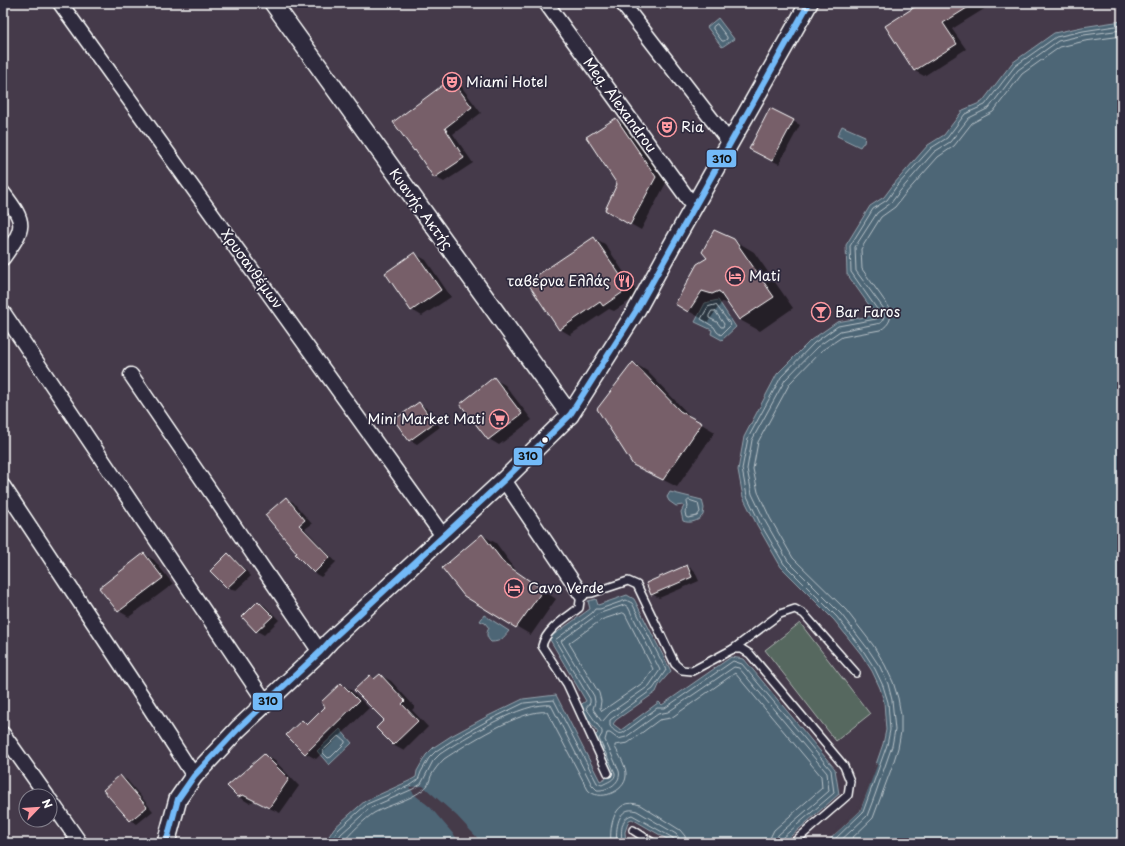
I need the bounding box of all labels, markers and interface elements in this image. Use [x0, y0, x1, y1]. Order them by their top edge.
street label: Meg. Alexandrou [579, 53, 662, 157]
theatre icon: Miami Hotel [441, 71, 463, 93]
place label: Miami Hotel [466, 71, 547, 92]
theatre icon: Ria [656, 116, 678, 138]
place label: Ria [681, 116, 704, 137]
line badge: 310 [706, 149, 737, 168]
text: 310 [712, 150, 732, 167]
street label: Κυανής Ακτής [385, 164, 458, 254]
street label: Χρυσανθέμων [216, 224, 289, 313]
hotel icon: Mati [724, 265, 746, 287]
place label: Mati [749, 265, 780, 286]
place label: ταβέρνα Ελλάς [507, 270, 610, 291]
restaurant icon: ταβέρνα Ελλάς [613, 270, 635, 292]
bar icon: Bar Faros [810, 301, 832, 323]
place label: Bar Faros [835, 301, 900, 322]
place label: Mini Market Mati [367, 408, 485, 429]
supermarket icon: Mini Market Mati [488, 408, 510, 430]
unlabelled marker [540, 435, 550, 445]
line badge: 310 [513, 447, 543, 466]
text: 310 [518, 447, 538, 464]
hotel icon: Cavo Verde [503, 577, 525, 599]
place label: Cavo Verde [528, 577, 604, 598]
line badge: 310 [252, 692, 283, 711]
text: 310 [258, 692, 278, 709]
north arrow [18, 788, 58, 828]
text: N [38, 796, 57, 811]

